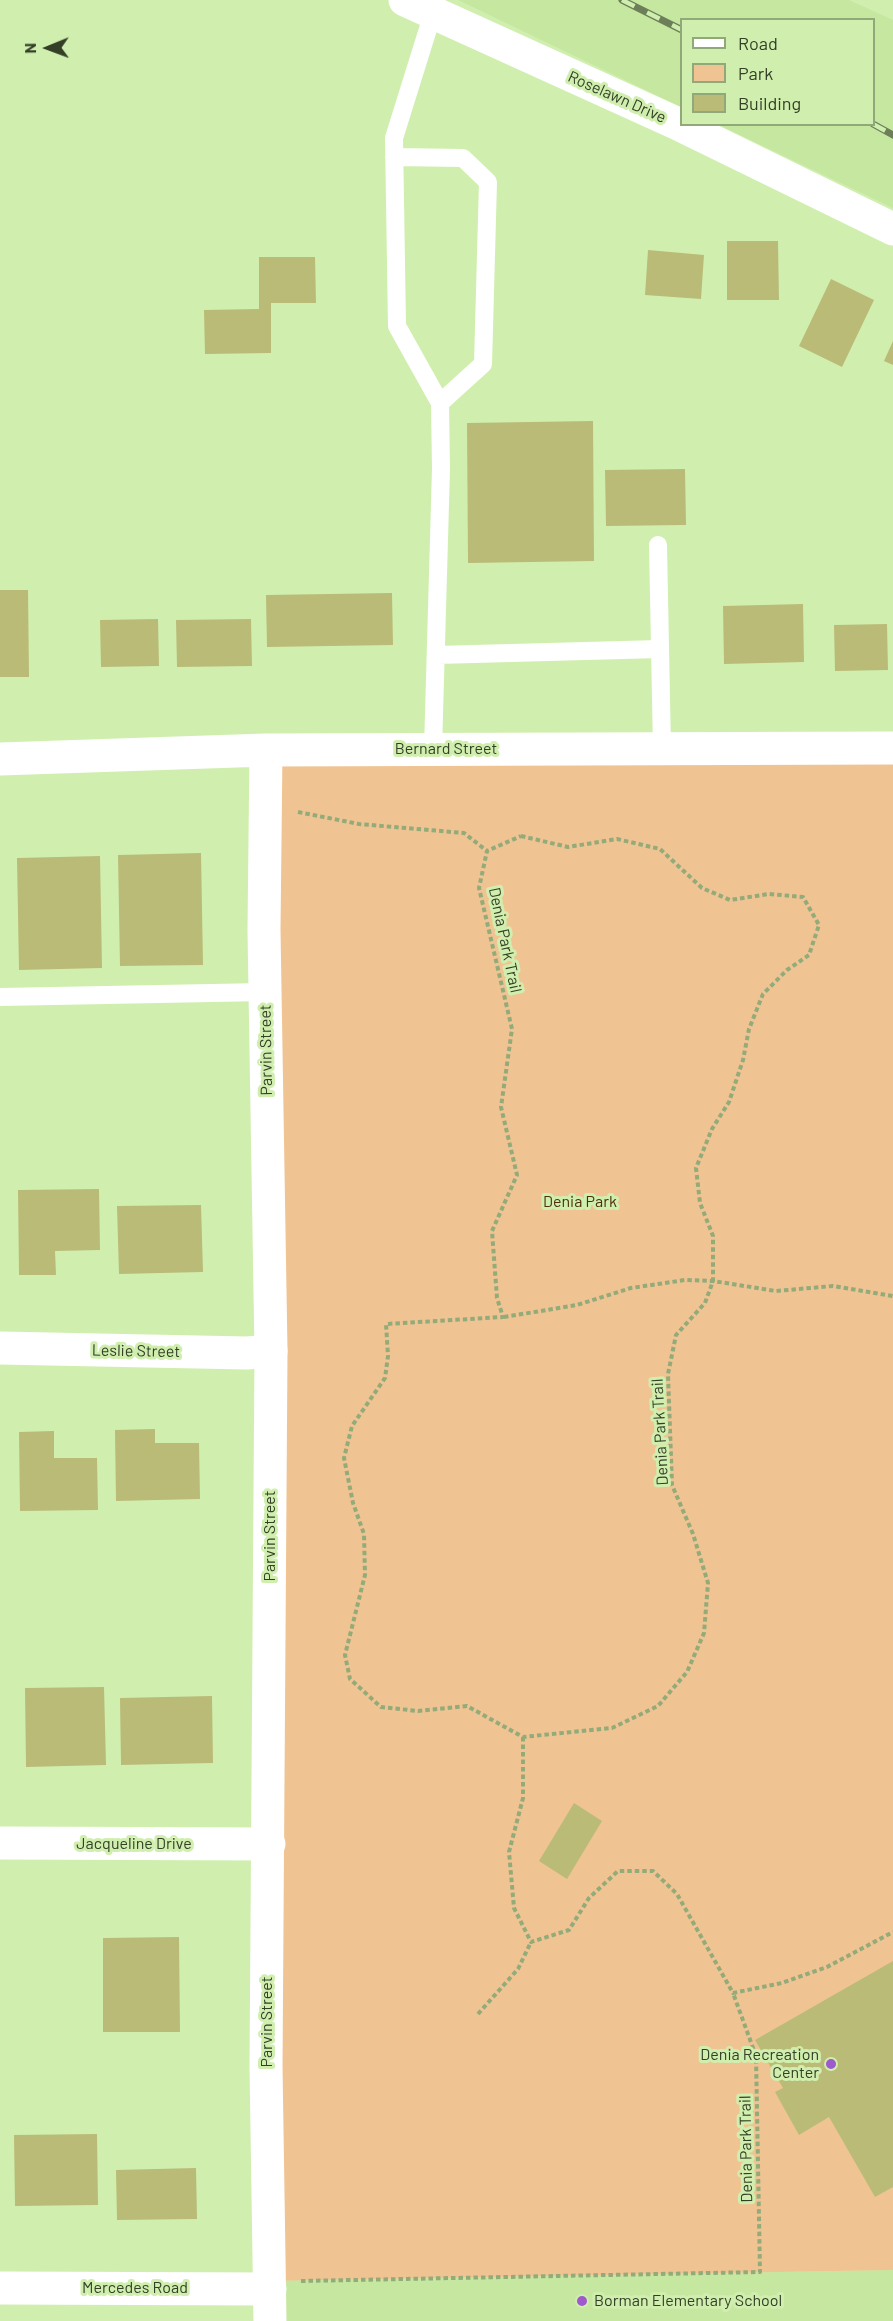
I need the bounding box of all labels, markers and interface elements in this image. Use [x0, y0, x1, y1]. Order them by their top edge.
north arrow [18, 18, 78, 78]
legend [680, 18, 875, 126]
text: Road [738, 32, 778, 54]
text: N [20, 43, 39, 54]
text: Park [738, 62, 773, 84]
street label: Roselawn Drive [565, 67, 669, 127]
text: Building [738, 92, 801, 114]
street label: Bernard Street [395, 739, 497, 759]
street label: Denia Park Trail [484, 886, 526, 994]
street label: Parvin Street [256, 1004, 276, 1096]
park label: Denia Park [543, 1192, 617, 1212]
street label: Leslie Street [92, 1341, 180, 1361]
street label: Denia Park Trail [648, 1378, 672, 1486]
street label: Parvin Street [260, 1490, 280, 1582]
street label: Jacqueline Drive [76, 1834, 192, 1854]
street label: Parvin Street [257, 1976, 277, 2068]
place label: Denia Recreation Center [700, 2045, 819, 2083]
marker: Denia Recreation Center [824, 2057, 838, 2071]
street label: Denia Park Trail [735, 2095, 757, 2203]
street label: Mercedes Road [82, 2278, 188, 2298]
place label: Borman Elementary School [594, 2291, 782, 2311]
marker: Borman Elementary School [575, 2294, 589, 2308]

